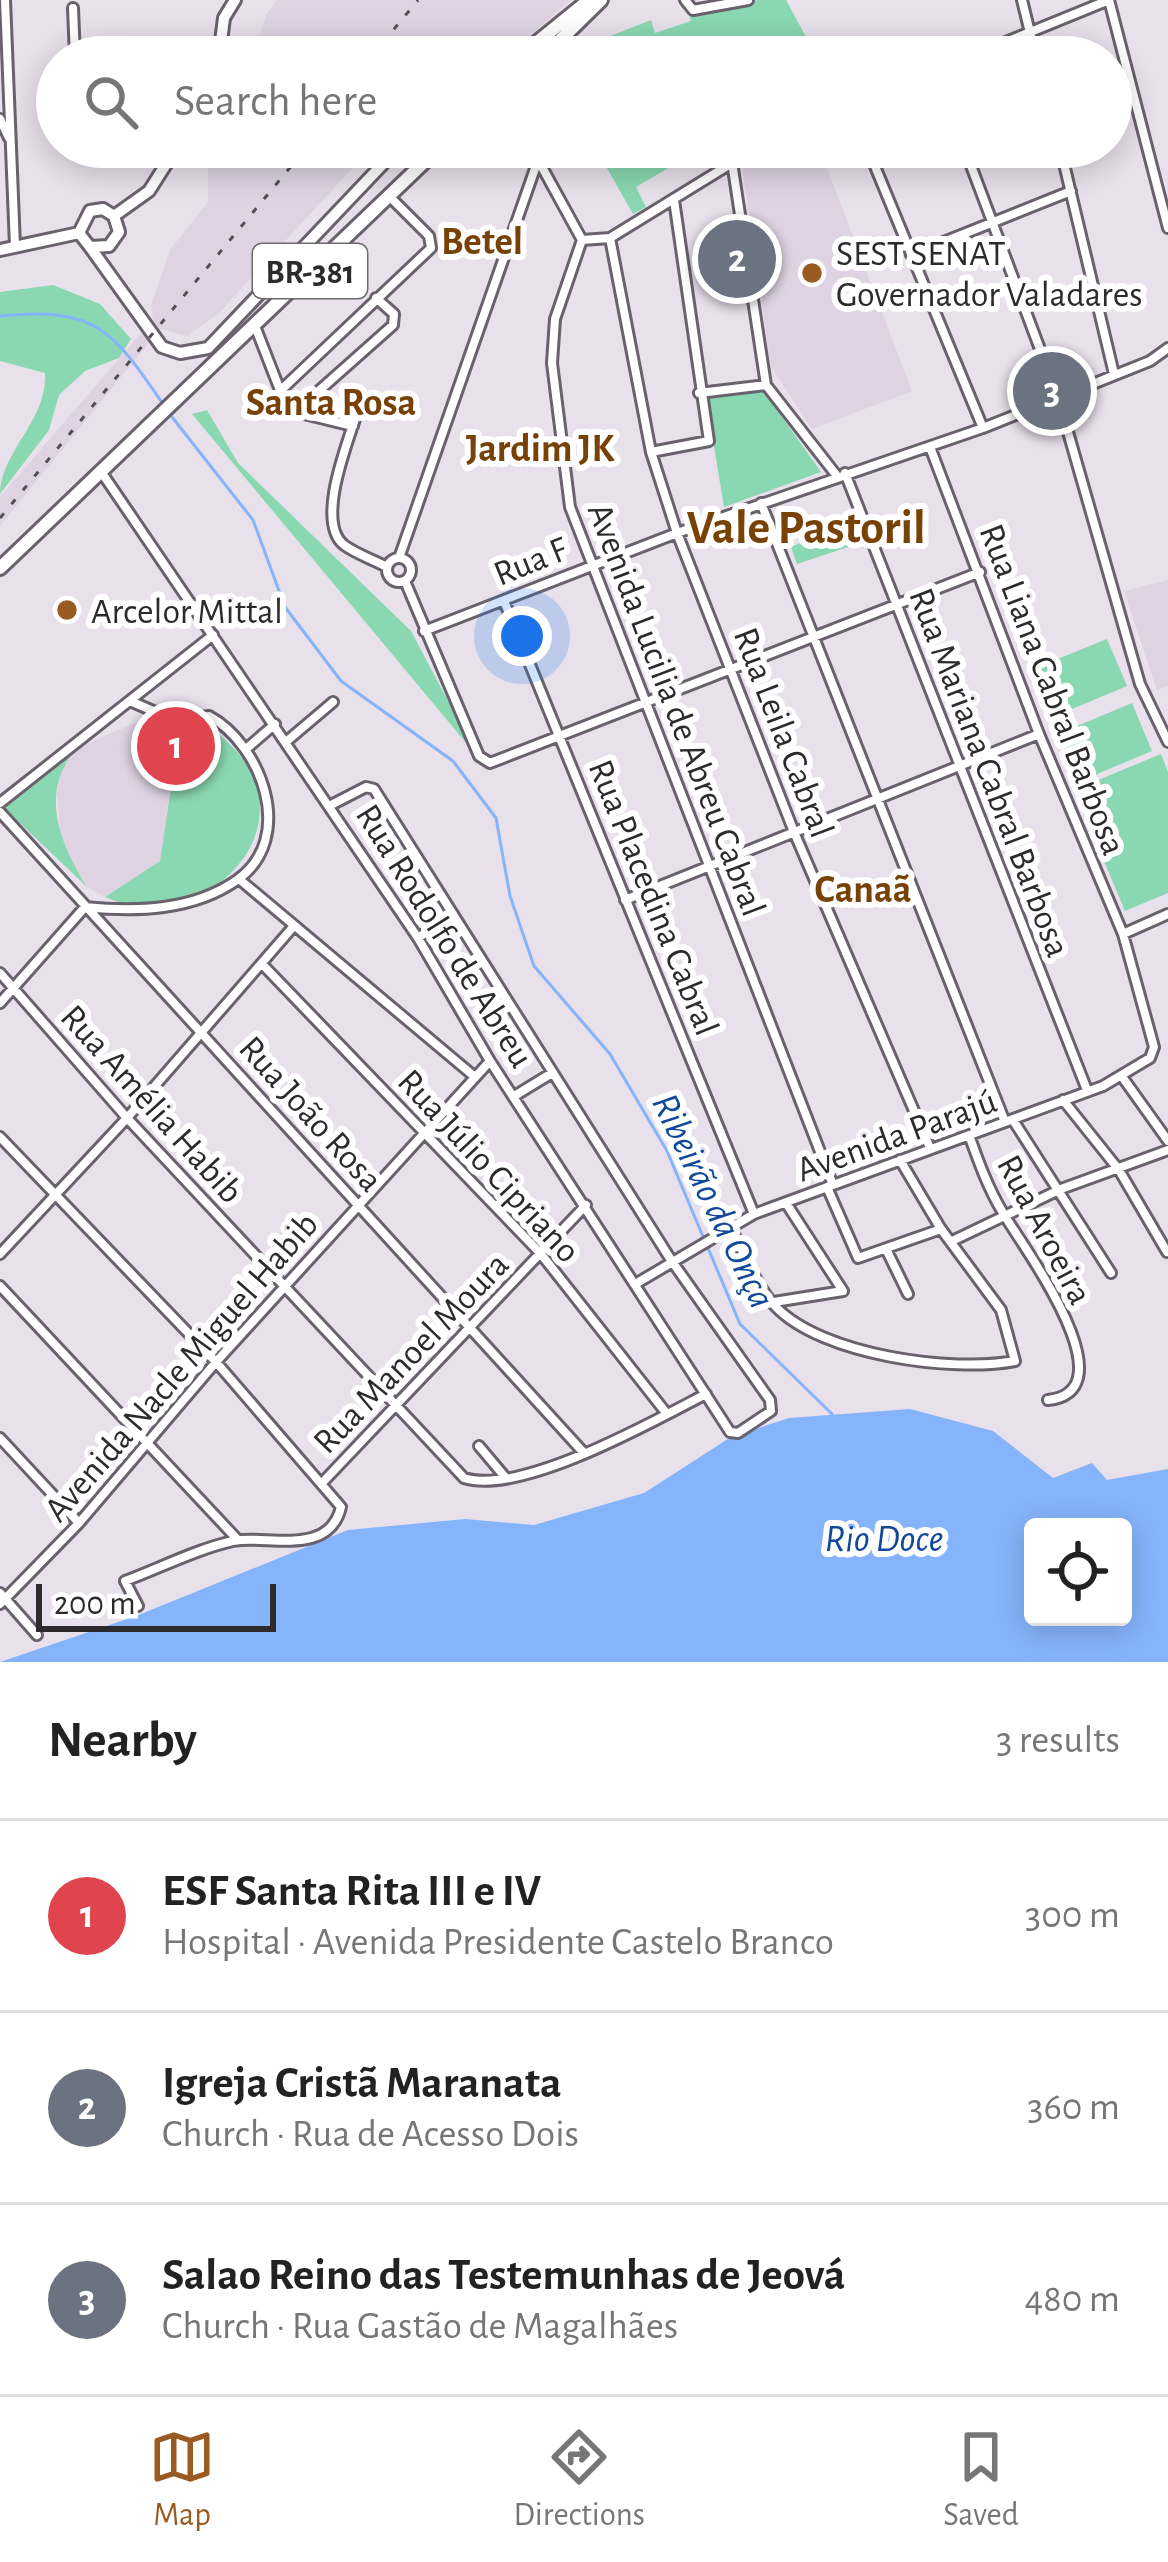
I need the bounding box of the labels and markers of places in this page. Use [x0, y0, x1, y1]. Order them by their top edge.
pin: 2 [698, 214, 776, 304]
place label: SEST SENAT Governador Valadares [836, 236, 1143, 313]
marker: SEST SENAT Governador Valadares [799, 260, 825, 286]
pin: 3 [1013, 346, 1091, 436]
place label: Arcelor Mittal [91, 594, 283, 630]
marker: Arcelor Mittal [54, 597, 80, 623]
pin: 1 [137, 701, 215, 791]

